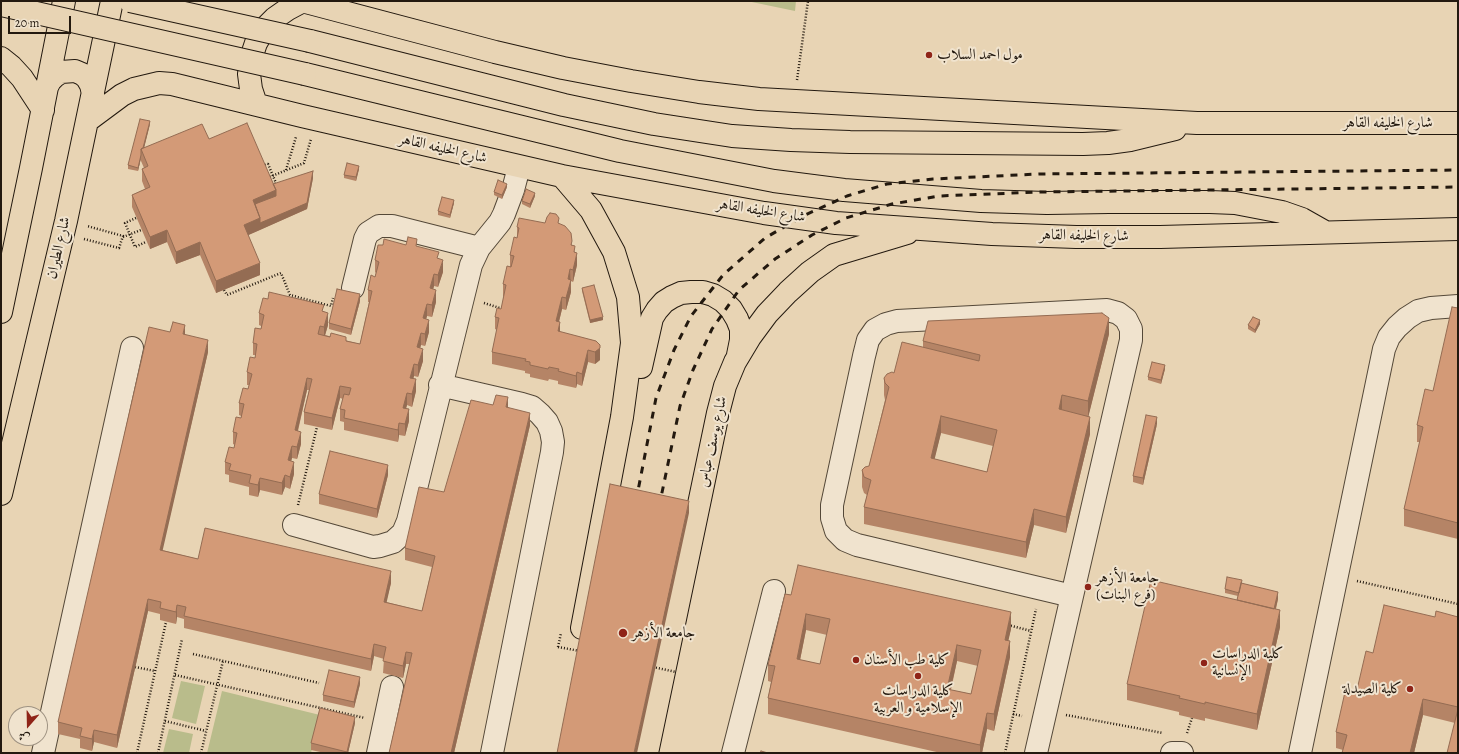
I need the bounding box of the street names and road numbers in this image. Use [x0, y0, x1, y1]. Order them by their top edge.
street label: شارع الخليفه القاهر [1343, 114, 1433, 132]
street label: شارع الخليفه القاهر [397, 130, 489, 168]
street label: شارع الخليفه القاهر [715, 195, 807, 227]
street label: شارع الطيران [43, 215, 75, 281]
street label: شارع الخليفه القاهر [1039, 226, 1129, 246]
street label: شارع يوسف عباس [695, 395, 731, 489]

